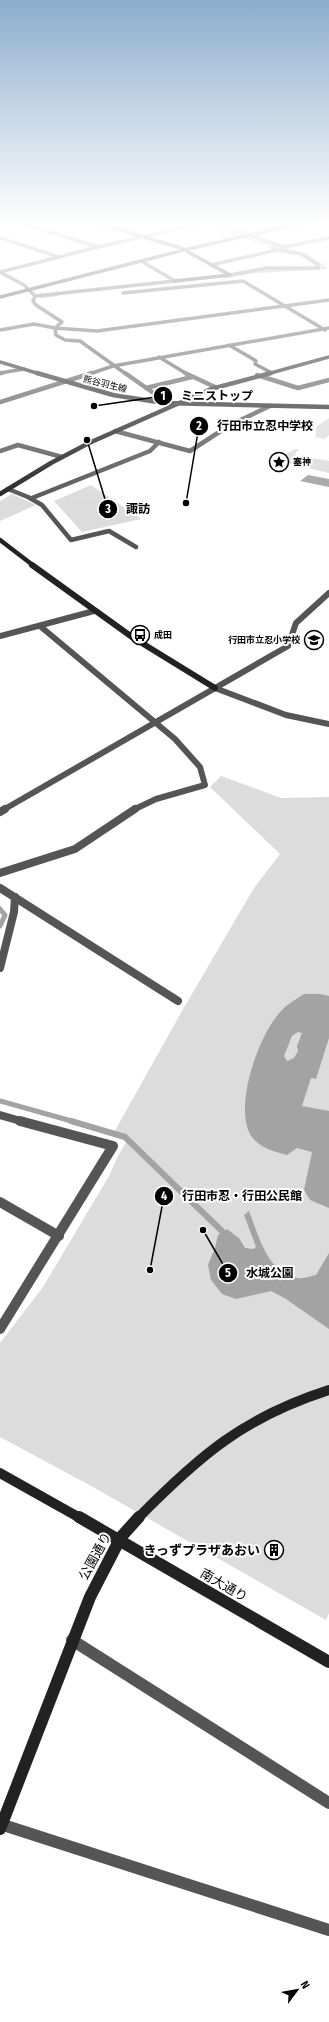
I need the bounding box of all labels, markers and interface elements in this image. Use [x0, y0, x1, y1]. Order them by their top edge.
street label: 熊谷羽生線 [82, 374, 129, 395]
callout: ミニストップ [153, 384, 261, 408]
text: 1 [160, 389, 166, 403]
text: ミニストップ [181, 389, 253, 403]
callout: 行田市立忍中学校 [189, 414, 321, 438]
text: 2 [195, 419, 202, 433]
text: 行田市立忍中学校 [217, 419, 313, 433]
place icon: 塞神 [268, 451, 290, 473]
place label: 塞神 [293, 456, 311, 467]
callout: 諏訪 [98, 497, 158, 521]
text: 3 [104, 502, 111, 516]
text: 諏訪 [126, 502, 150, 516]
bus stop icon: 成田 [129, 624, 151, 646]
place label: 成田 [154, 629, 172, 640]
school or university icon: 行田市立忍小学校 [303, 629, 325, 651]
place label: 行田市立忍小学校 [228, 635, 301, 645]
callout: 行田市忍・行田公民館 [154, 1184, 310, 1208]
text: 4 [161, 1189, 167, 1203]
text: 行田市忍・行田公民館 [182, 1189, 302, 1203]
callout: 水城公園 [218, 1261, 302, 1285]
text: 5 [225, 1266, 231, 1280]
text: 水城公園 [246, 1266, 294, 1280]
street label: 公園通り [76, 1530, 114, 1582]
building icon: きっずプラザあおい [263, 1539, 285, 1561]
place label: きっずプラザあおい [144, 1543, 260, 1558]
street label: 南大通り [198, 1566, 250, 1604]
north arrow [277, 1970, 317, 2010]
text: N [298, 1979, 312, 1991]

